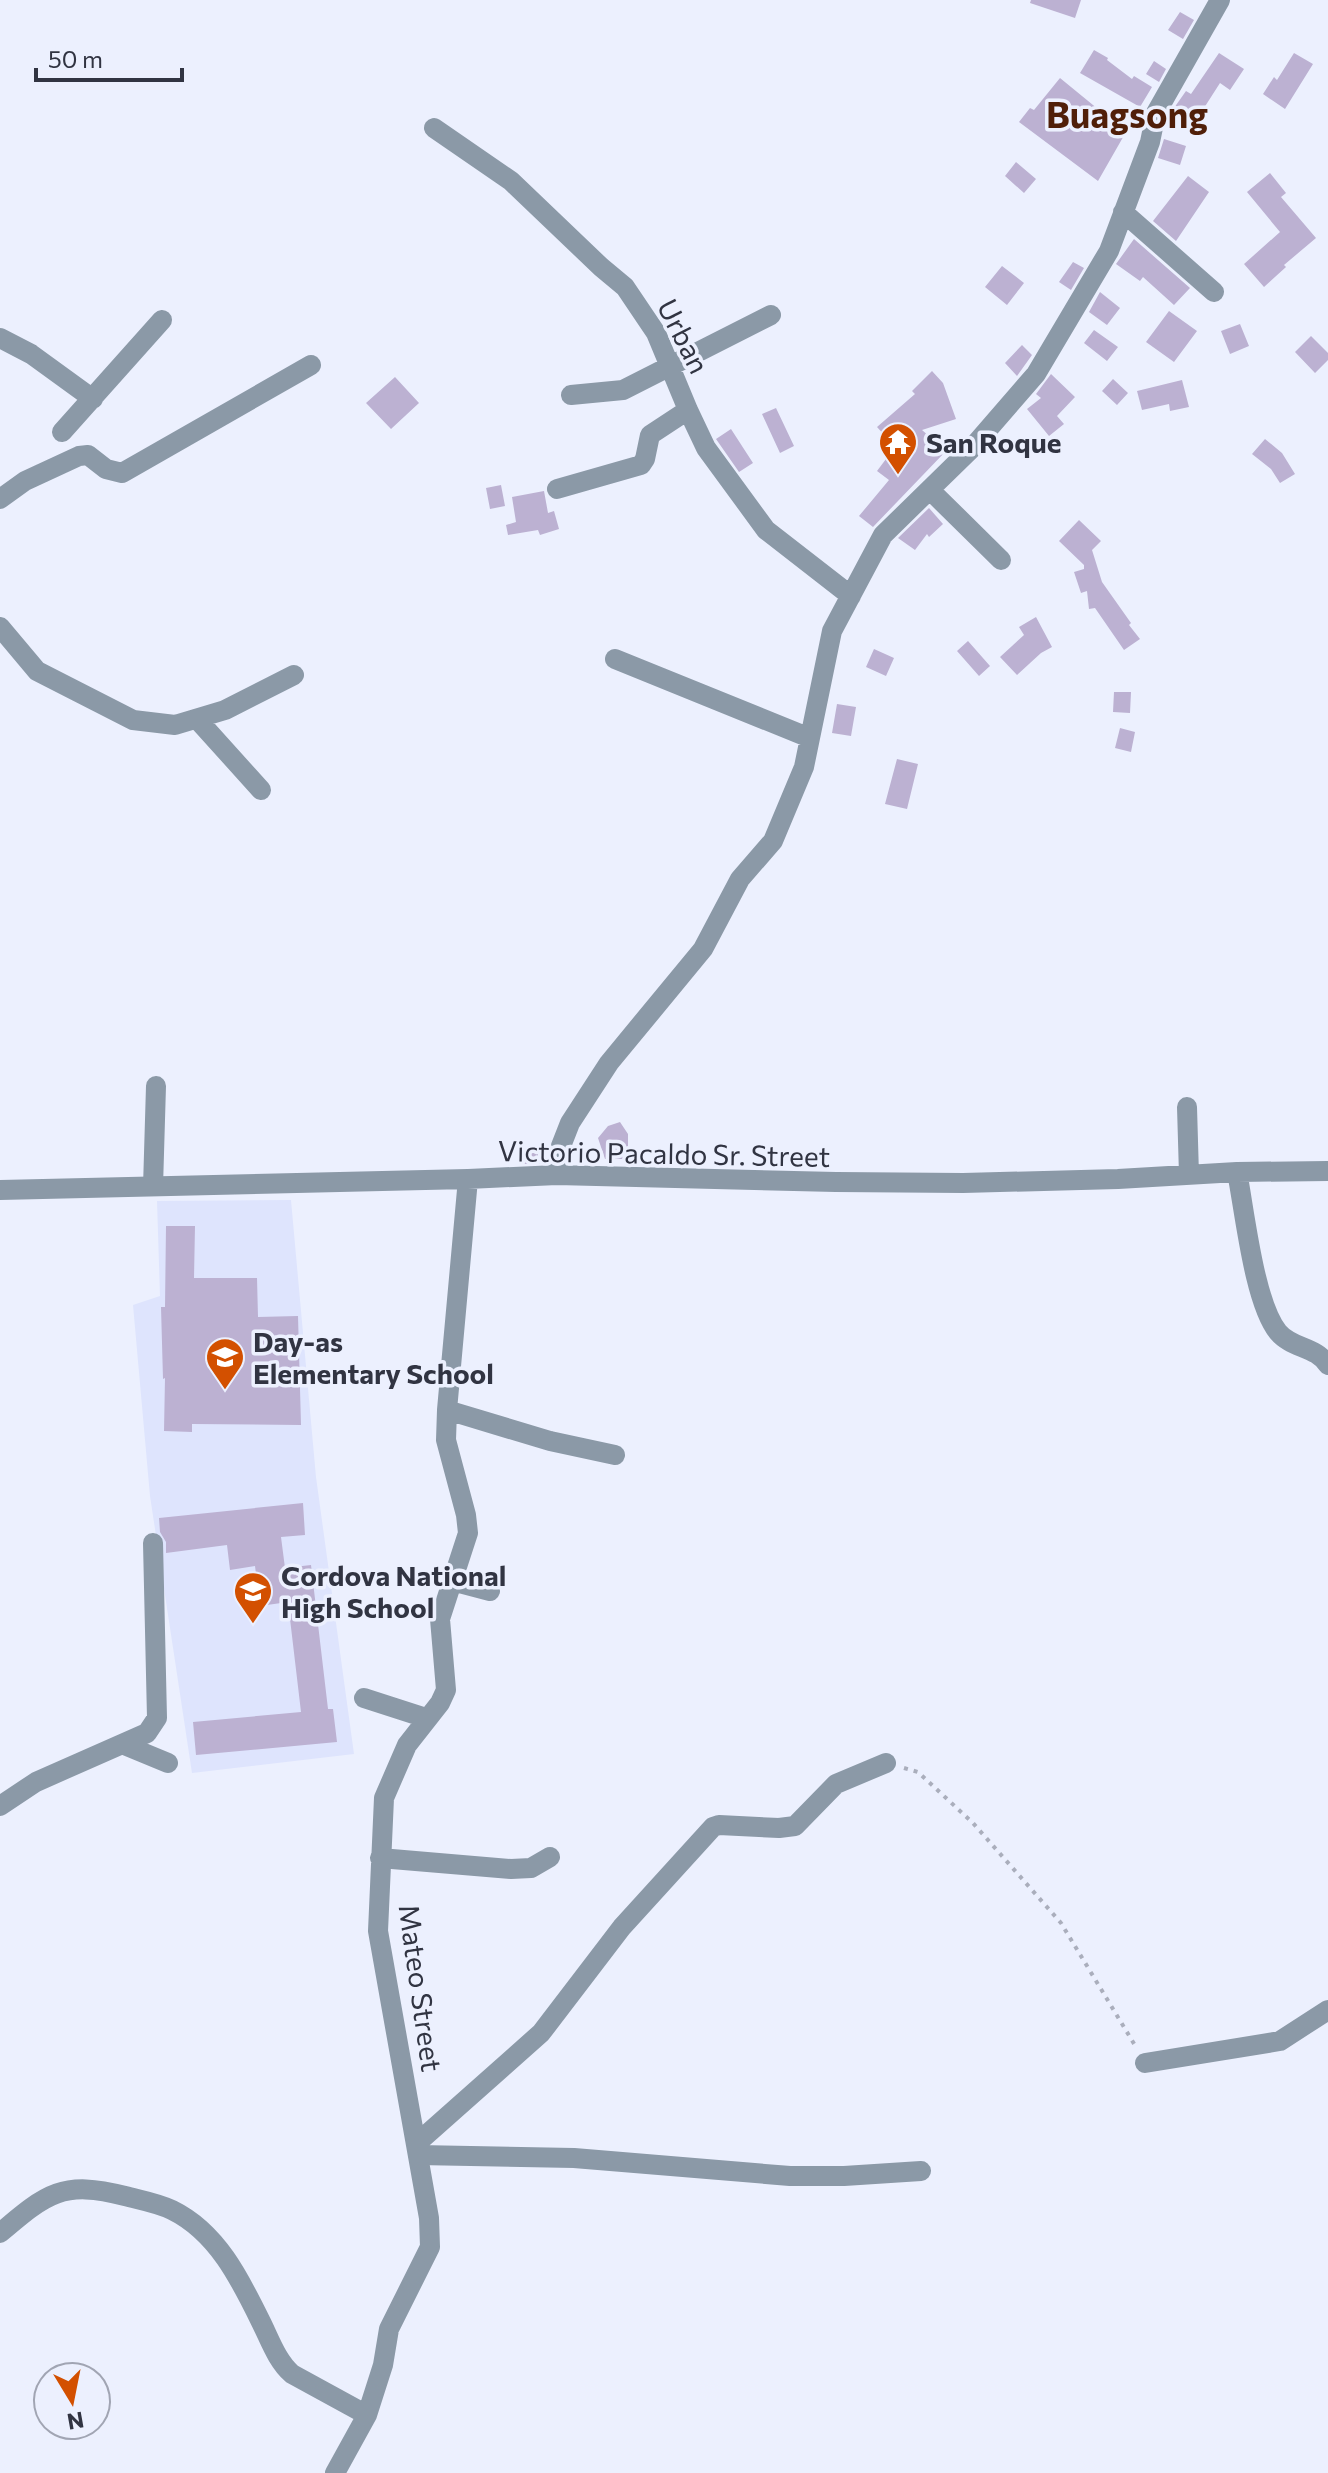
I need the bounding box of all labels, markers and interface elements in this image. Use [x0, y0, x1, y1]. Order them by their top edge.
scale bar [36, 32, 182, 82]
text: 50 m [48, 44, 103, 73]
district label: Buagsong [1046, 91, 1208, 135]
street label: Urban [651, 293, 717, 379]
temple icon: San Roque [877, 421, 919, 476]
place label: San Roque [926, 425, 1061, 459]
street label: Victorio Pacaldo Sr. Street [498, 1133, 830, 1173]
place label: Day-as Elementary School [253, 1324, 494, 1390]
school or university icon: Day-as Elementary School [204, 1336, 246, 1391]
place label: Cordova National High School [281, 1558, 506, 1624]
school or university icon: Cordova National High School [232, 1570, 274, 1625]
street label: Mateo Street [392, 1902, 450, 2074]
north arrow [32, 2361, 112, 2441]
text: N [65, 2406, 86, 2436]

